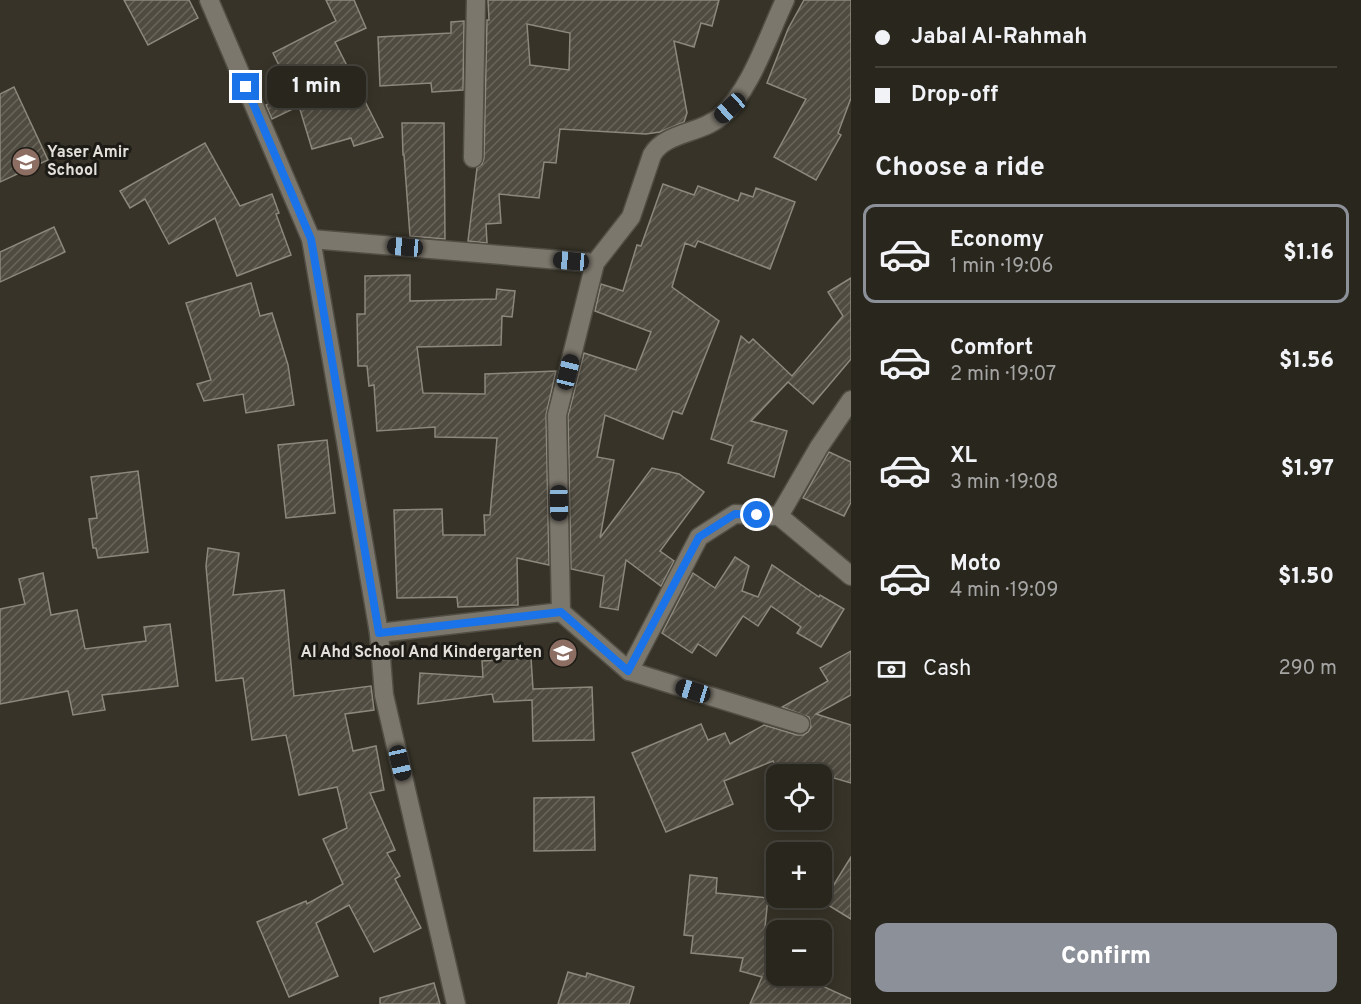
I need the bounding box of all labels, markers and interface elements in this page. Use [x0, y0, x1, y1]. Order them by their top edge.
text: Jabal Al-Rahmah [911, 24, 1087, 51]
callout: 1 min [267, 66, 366, 108]
route end [232, 73, 259, 100]
text: 1 min [292, 74, 341, 100]
text: Drop-off [911, 82, 998, 109]
car [711, 89, 749, 127]
place label: Yaser Amir School [47, 143, 129, 181]
school or university icon: Yaser Amir School [10, 146, 42, 178]
text: Choose a ride [875, 151, 1045, 185]
icon: car [878, 227, 932, 281]
text: Economy [950, 227, 1044, 254]
car [386, 236, 424, 258]
text: $1.16 [1283, 240, 1334, 267]
car [552, 250, 590, 272]
text: 1 min · 19:06 [950, 254, 1054, 280]
icon: car [878, 335, 932, 389]
text: Comfort [950, 335, 1033, 362]
text: $1.56 [1279, 348, 1334, 375]
car [555, 352, 581, 392]
text: 2 min · 19:07 [950, 362, 1056, 388]
icon: car [878, 443, 932, 497]
text: XL [950, 443, 977, 470]
text: $1.97 [1281, 456, 1334, 483]
text: 3 min · 19:08 [950, 470, 1058, 496]
car [550, 485, 568, 521]
route start [743, 501, 770, 528]
icon: car [878, 551, 932, 605]
text: Moto [950, 551, 1001, 578]
text: $1.50 [1278, 564, 1334, 591]
text: 4 min · 19:09 [950, 578, 1058, 604]
school or university icon: Al Ahd School And Kindergarten [547, 637, 579, 669]
place label: Al Ahd School And Kindergarten [301, 643, 542, 663]
icon: cash [875, 653, 908, 686]
text: Cash [923, 656, 972, 683]
text: 290 m [1279, 656, 1337, 682]
car [673, 677, 713, 705]
car [387, 743, 413, 783]
map controls [766, 764, 832, 986]
button: locate [766, 764, 832, 830]
button: + [766, 842, 832, 908]
button: − [766, 920, 832, 986]
button: Confirm [875, 923, 1337, 992]

